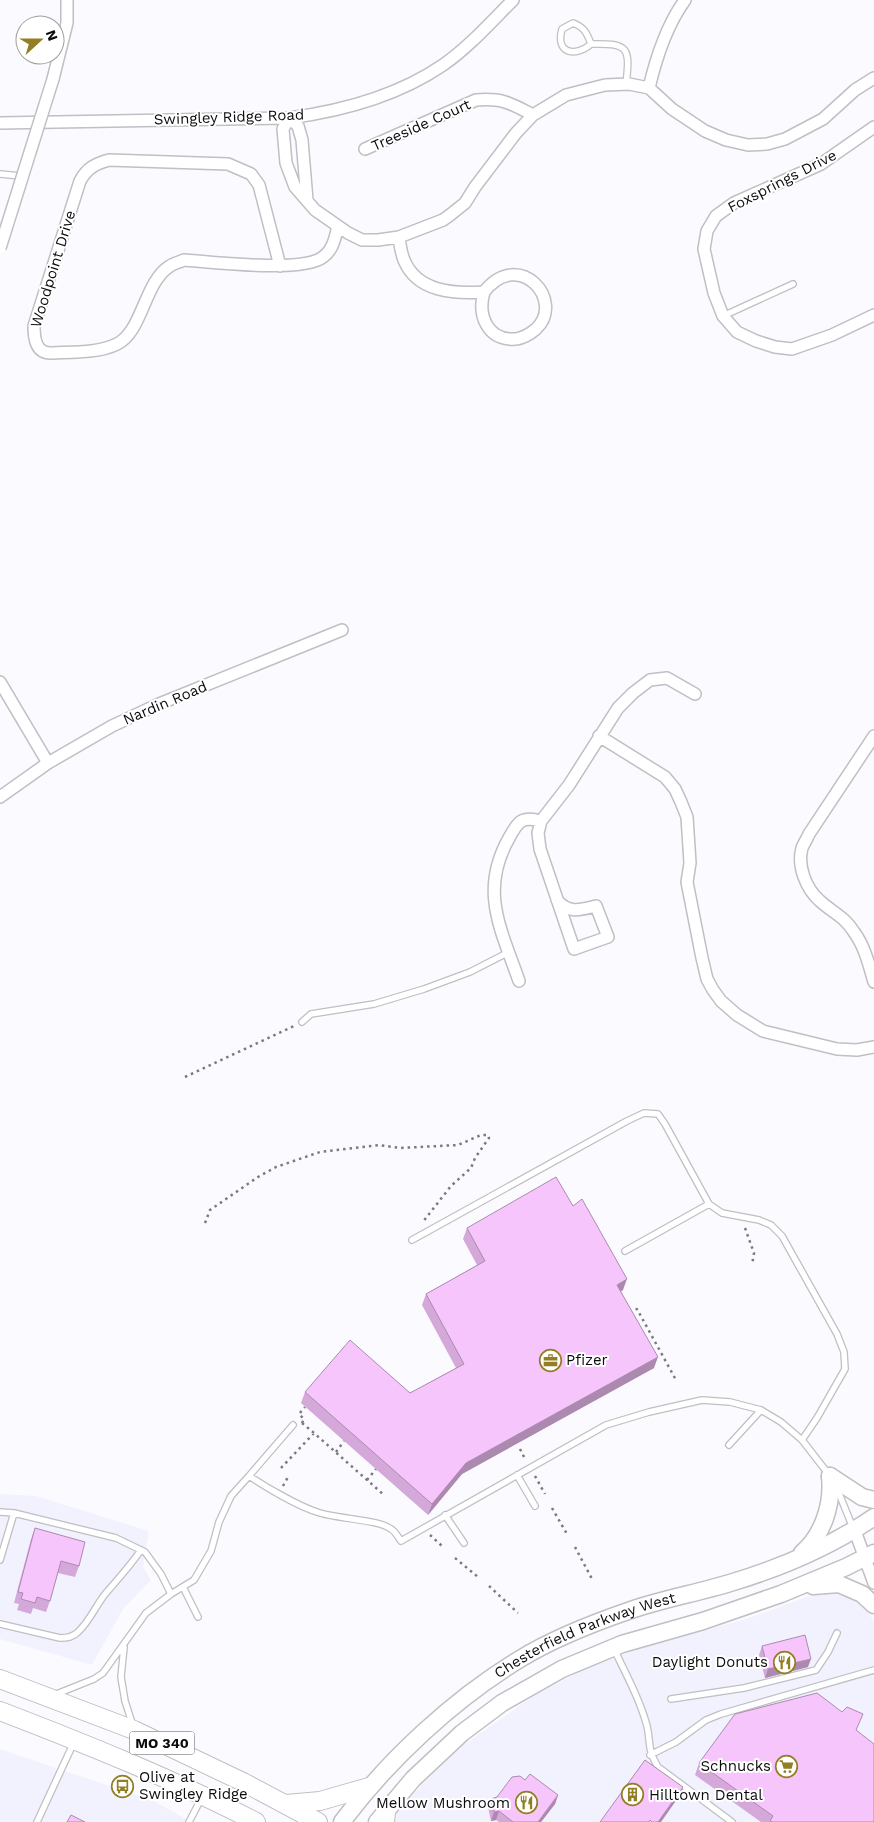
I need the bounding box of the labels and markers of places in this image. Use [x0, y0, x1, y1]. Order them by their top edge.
office icon: Pfizer [538, 1348, 562, 1372]
place label: Pfizer [566, 1351, 608, 1369]
restaurant icon: Daylight Donuts [772, 1650, 796, 1674]
place label: Daylight Donuts [652, 1653, 768, 1671]
supermarket icon: Schnucks [775, 1754, 799, 1778]
place label: Schnucks [701, 1757, 771, 1775]
place label: Olive at Swingley Ridge [139, 1768, 248, 1803]
bus stop icon: Olive at Swingley Ridge [111, 1774, 135, 1798]
building icon: Hilltown Dental [621, 1783, 645, 1807]
place label: Hilltown Dental [649, 1786, 763, 1804]
restaurant icon: Mellow Mushroom [514, 1791, 538, 1815]
place label: Mellow Mushroom [376, 1794, 510, 1812]

